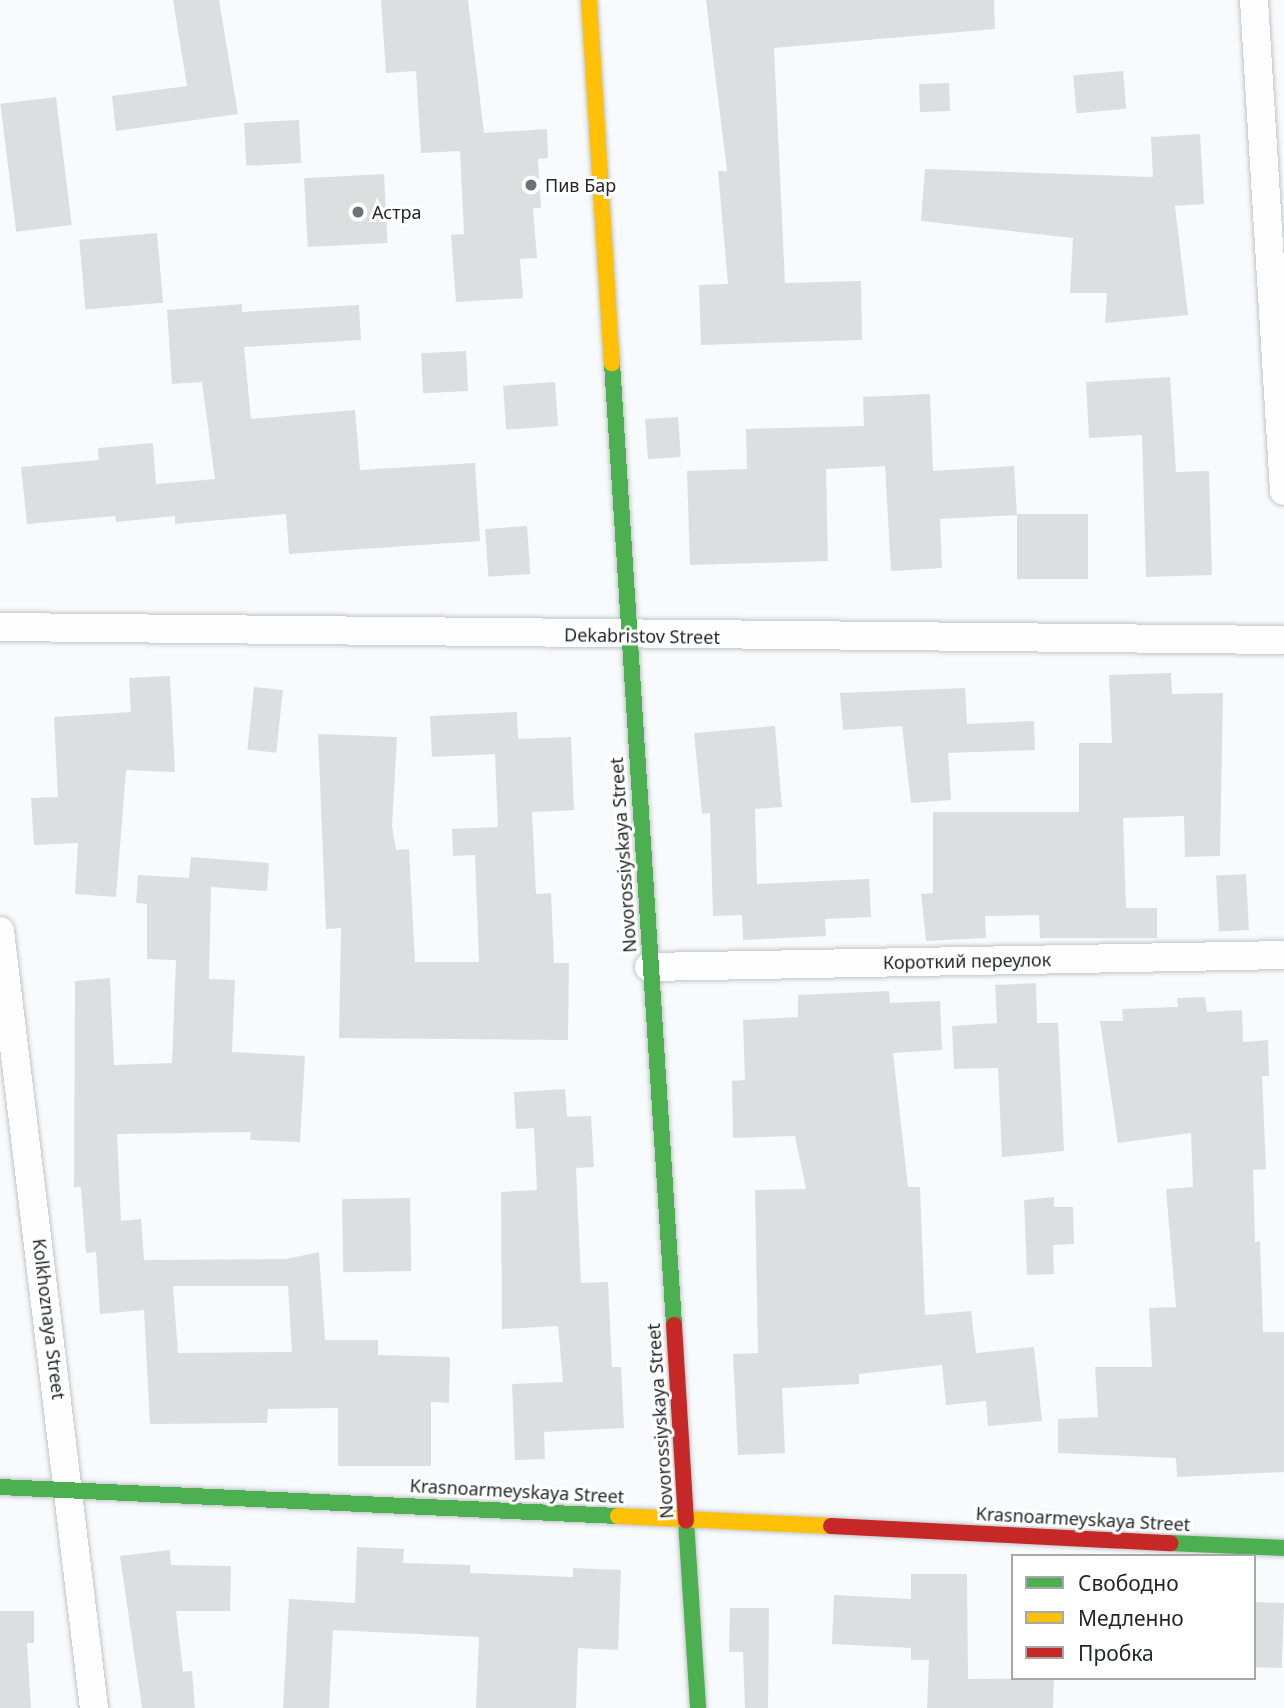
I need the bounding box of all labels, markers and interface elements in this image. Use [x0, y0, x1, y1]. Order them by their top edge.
place label: Пив Бар [545, 174, 616, 196]
marker: Пив Бар [523, 177, 539, 193]
place label: Астра [372, 201, 421, 223]
marker: Астра [350, 204, 366, 220]
street label: Dekabristov Street [564, 624, 720, 648]
street label: Novorossiyskaya Street [605, 757, 641, 953]
street label: Короткий переулок [883, 949, 1051, 973]
street label: Kolkhoznaya Street [28, 1237, 70, 1401]
street label: Novorossiyskaya Street [642, 1323, 678, 1519]
street label: Krasnoarmeyskaya Street [409, 1475, 625, 1507]
street label: Krasnoarmeyskaya Street [975, 1503, 1191, 1535]
legend [1011, 1554, 1256, 1680]
text: Свободно [1078, 1569, 1179, 1597]
text: Медленно [1078, 1604, 1184, 1632]
text: Пробка [1078, 1639, 1154, 1667]

